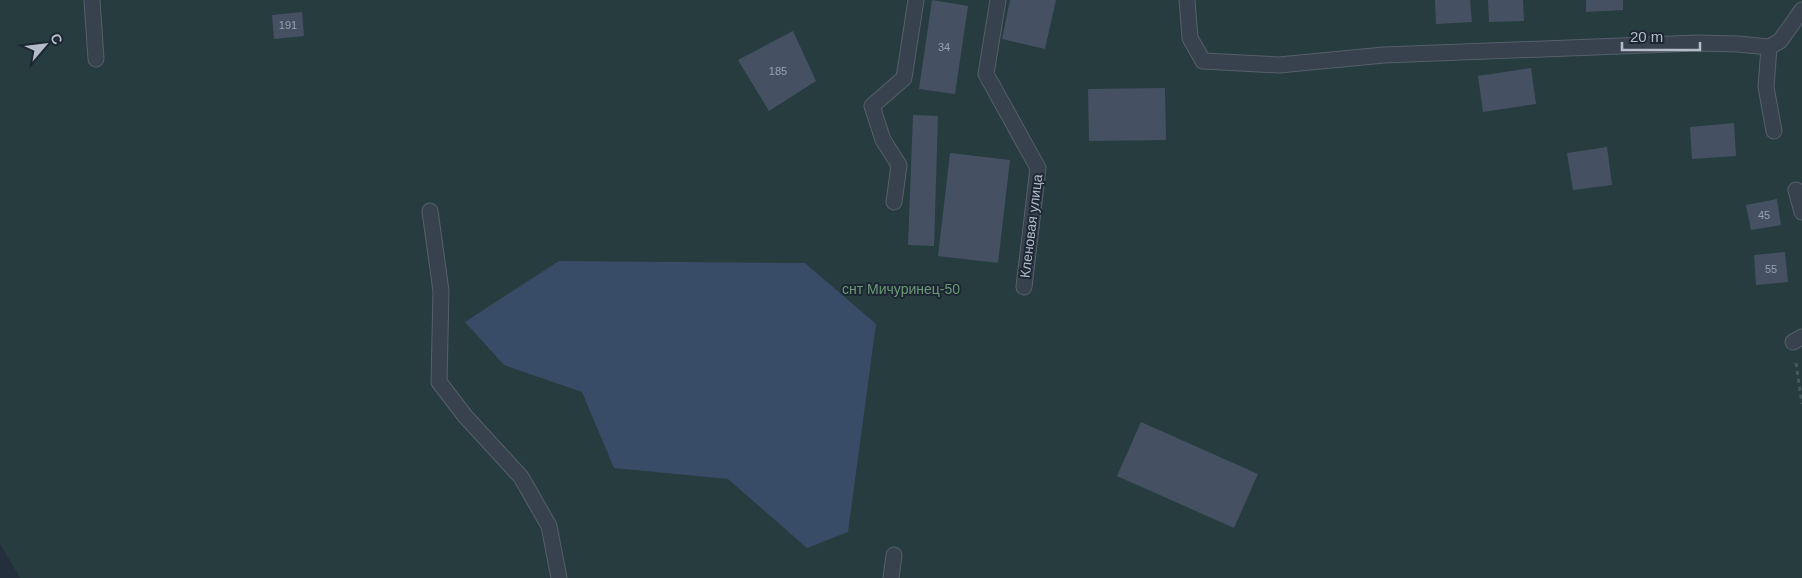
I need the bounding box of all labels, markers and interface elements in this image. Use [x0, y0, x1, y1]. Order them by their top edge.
house number: 191 [279, 19, 297, 31]
north arrow [20, 20, 70, 70]
scale bar [1622, 20, 1700, 52]
text: 20 m [1630, 28, 1663, 45]
text: С [47, 31, 66, 47]
house number: 34 [938, 41, 950, 53]
house number: 185 [769, 65, 787, 77]
street label: Кленовая улица [1017, 173, 1045, 279]
house number: 45 [1758, 209, 1770, 221]
house number: 55 [1765, 263, 1777, 275]
park label: снт Мичуринец-50 [842, 281, 960, 297]

